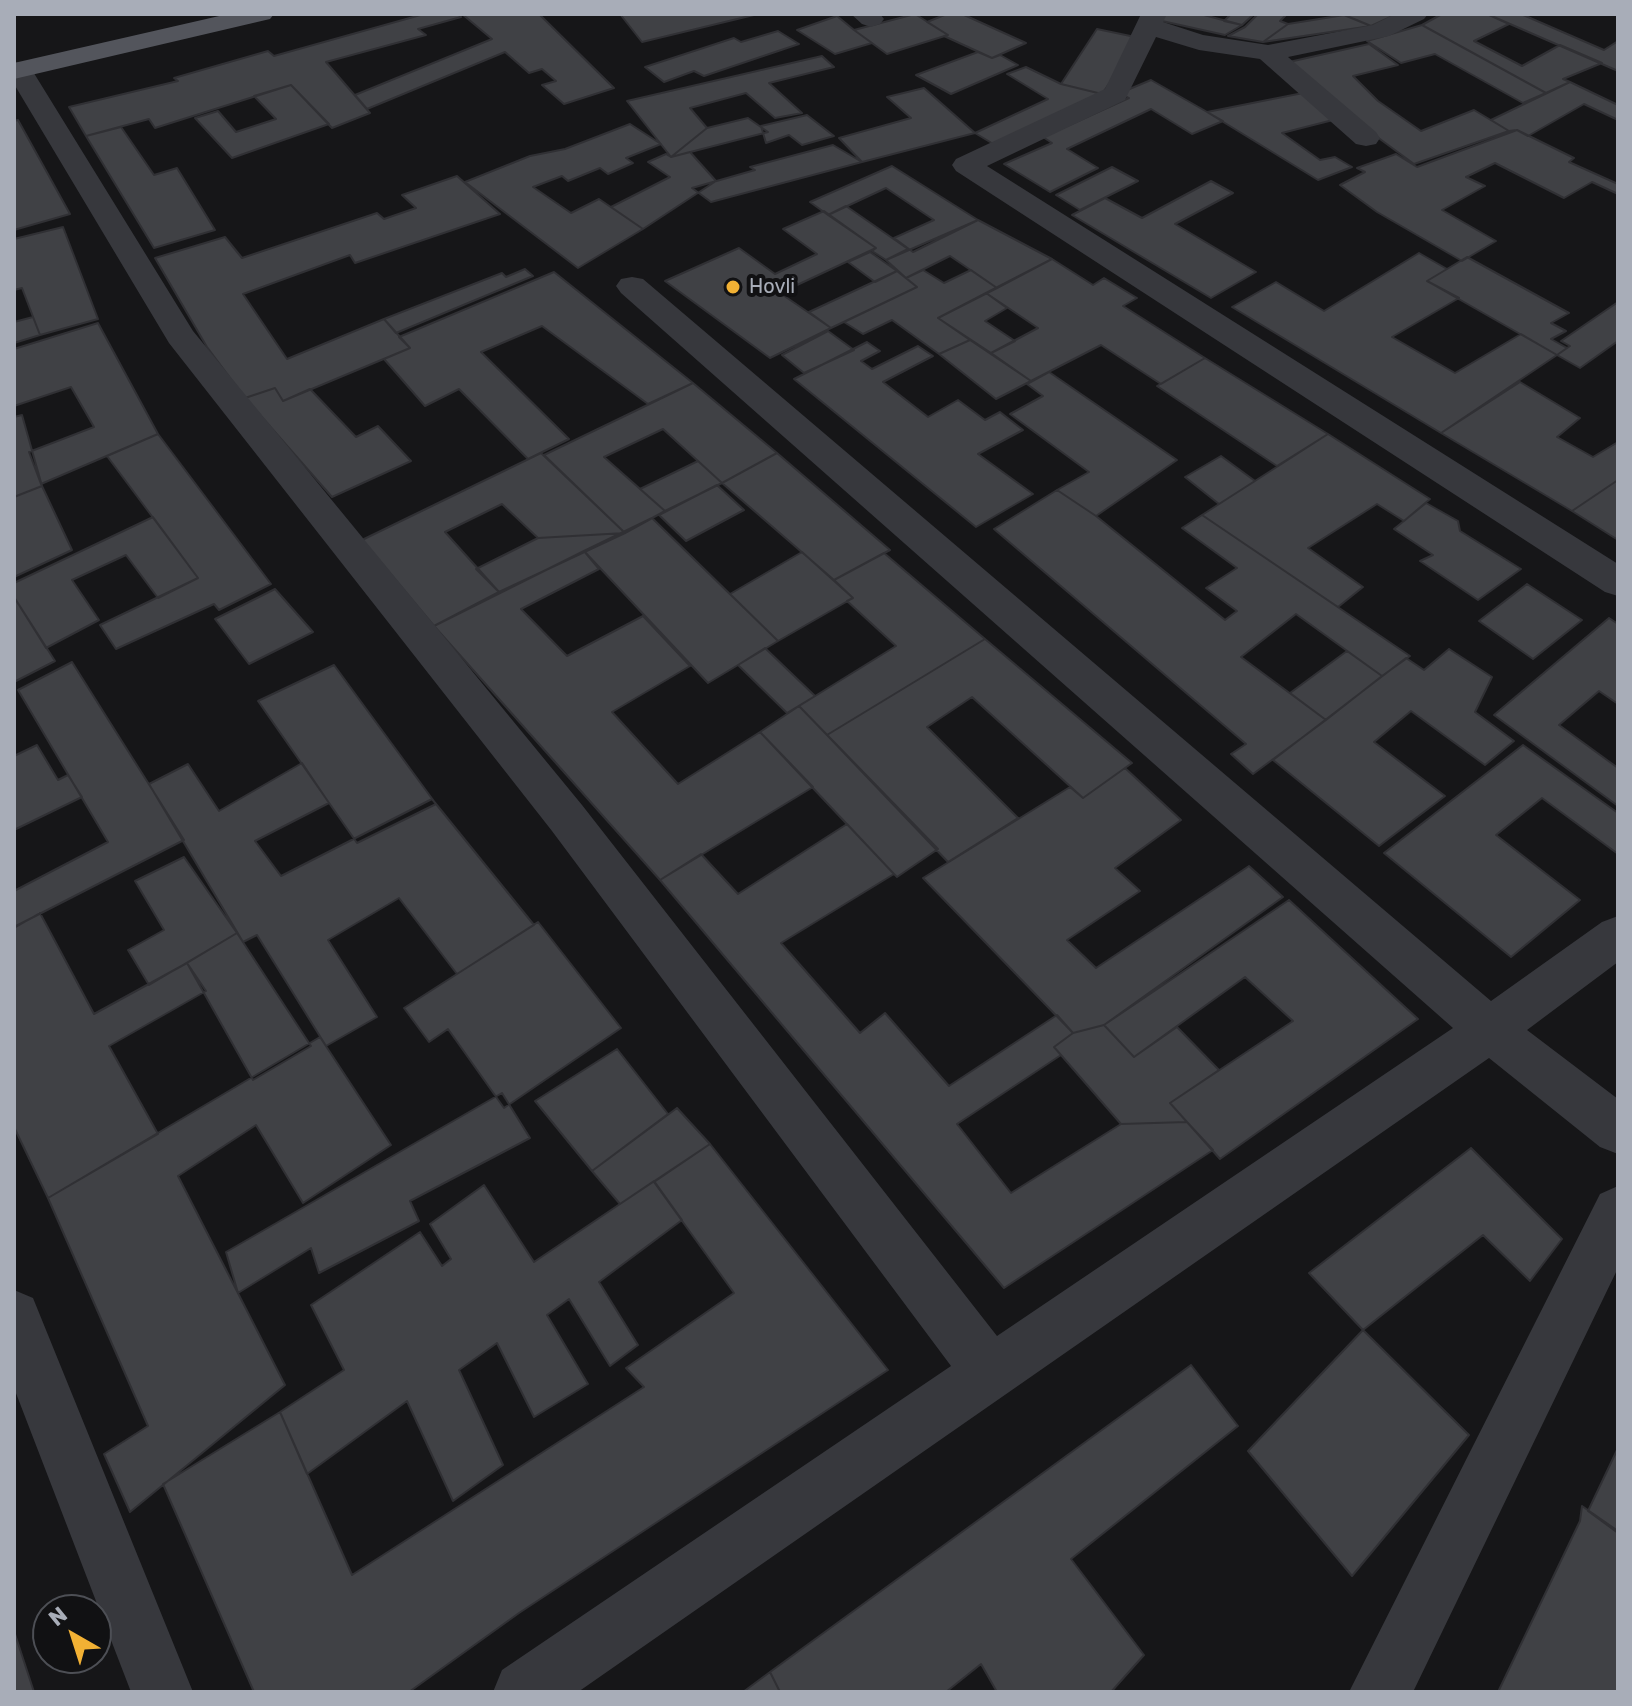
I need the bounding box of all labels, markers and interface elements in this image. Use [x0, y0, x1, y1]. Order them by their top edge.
place label: Hovli [749, 275, 795, 299]
marker: Hovli [724, 278, 742, 296]
north arrow [32, 1594, 112, 1674]
text: N [43, 1601, 72, 1632]

